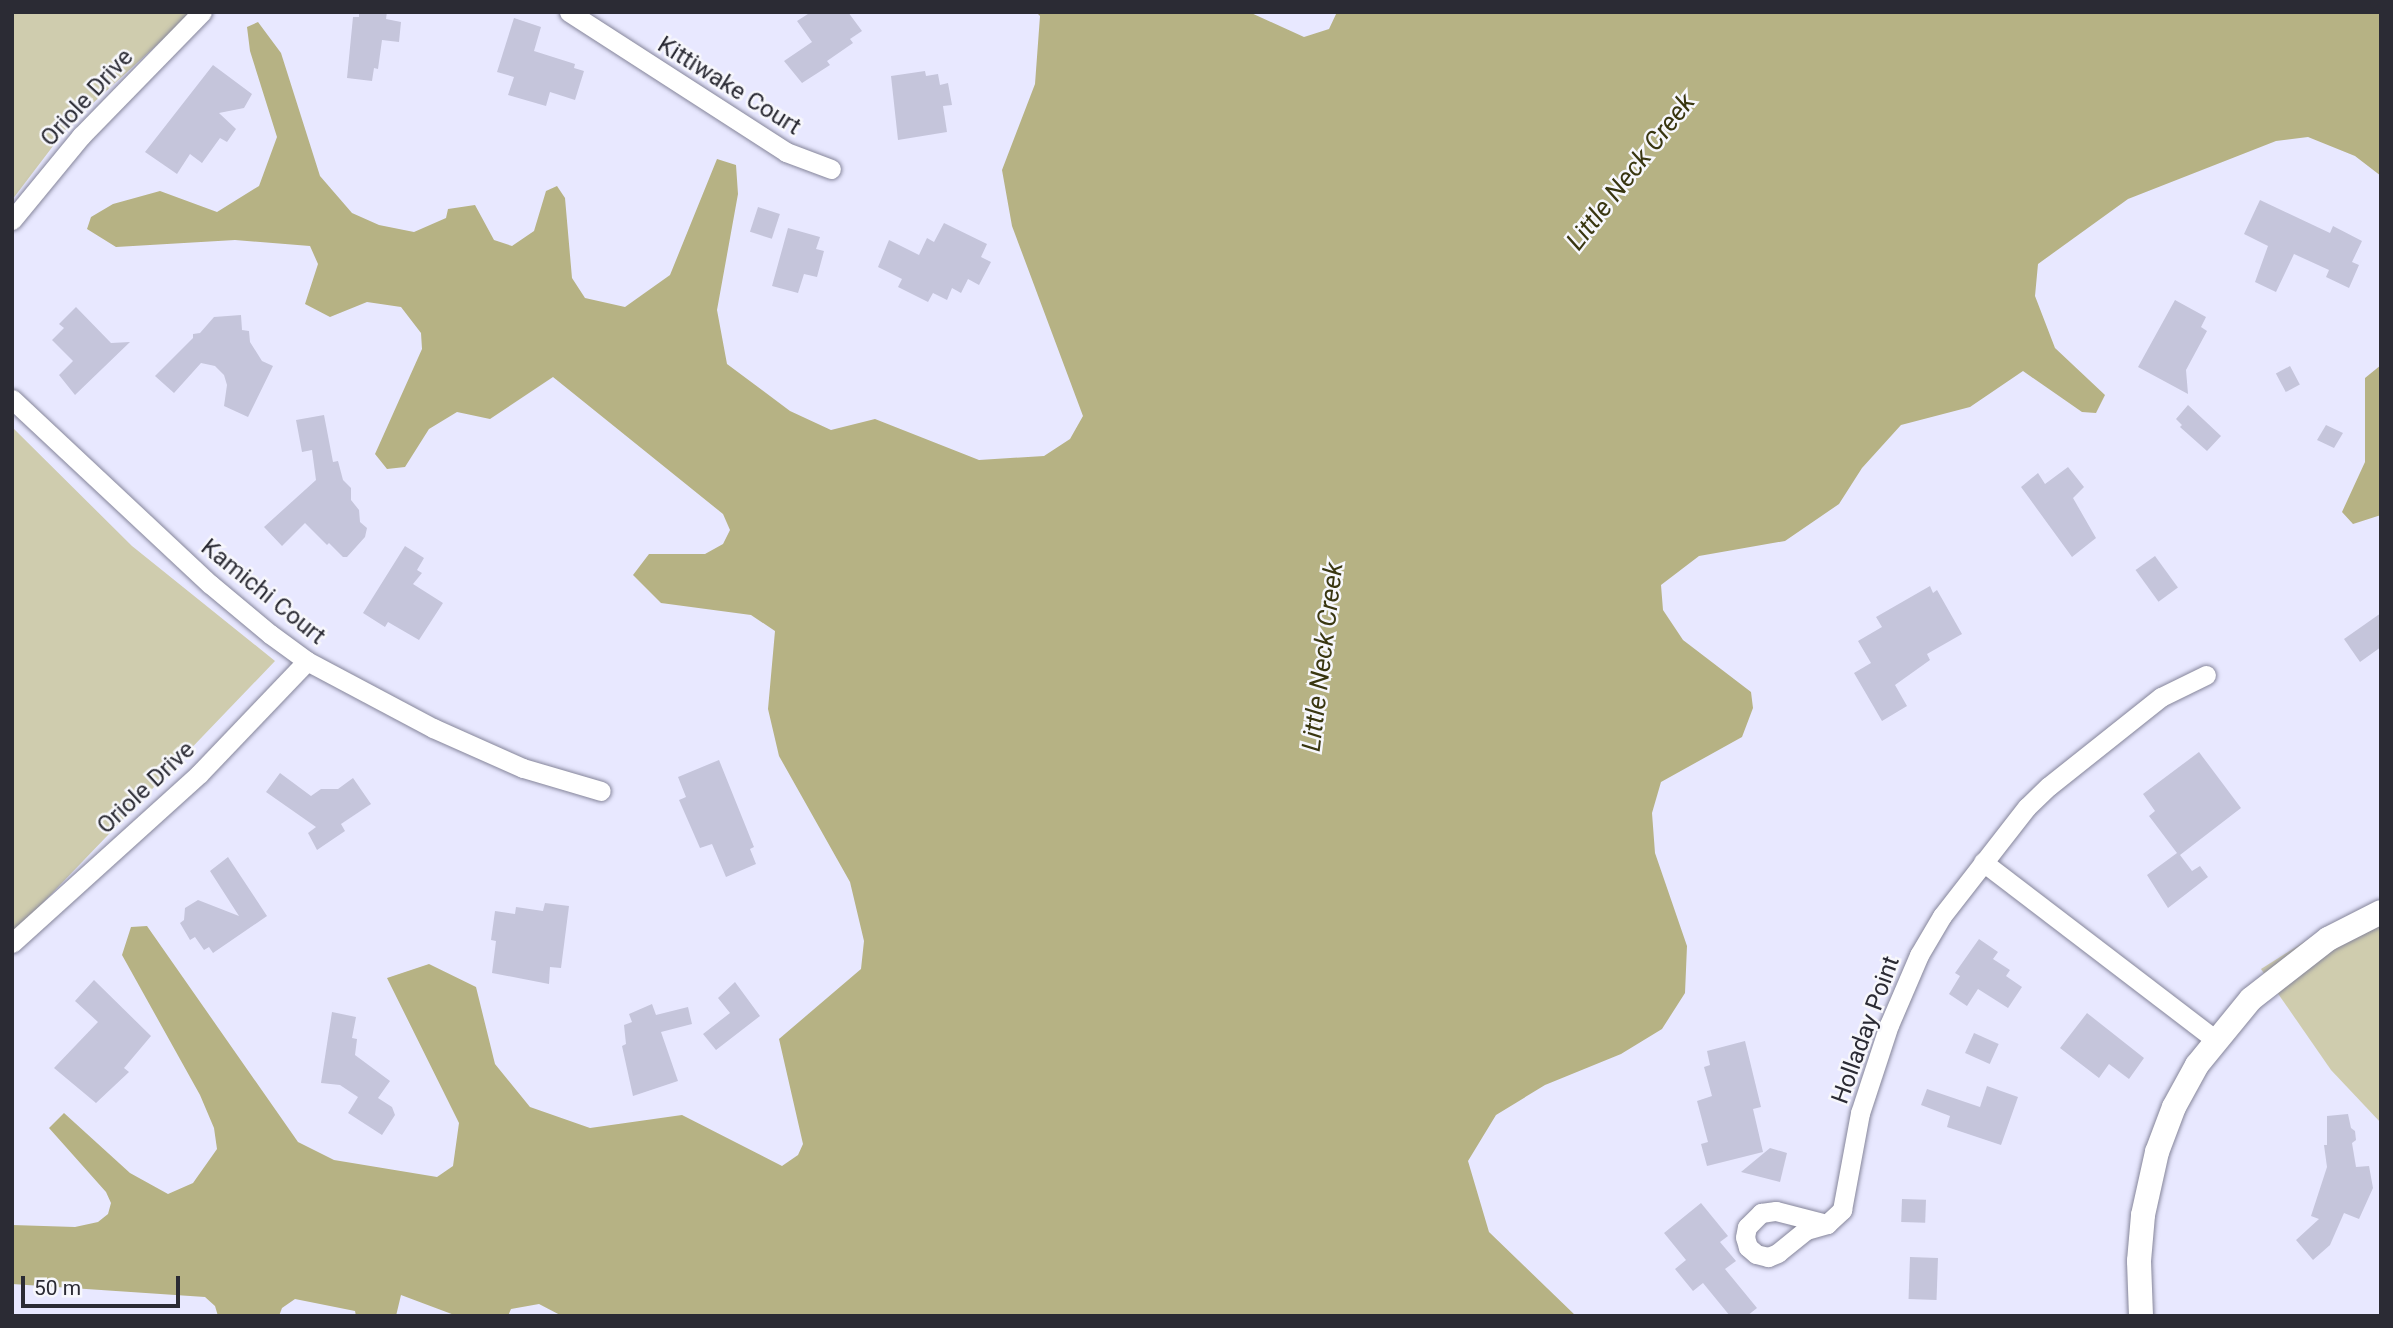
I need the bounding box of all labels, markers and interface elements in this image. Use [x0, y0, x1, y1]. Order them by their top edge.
street label: Kittiwake Court [652, 31, 806, 141]
street label: Oriole Drive [35, 43, 139, 153]
water label: Little Neck Creek [1560, 88, 1702, 256]
street label: Kamichi Court [195, 533, 331, 651]
water label: Little Neck Creek [1296, 561, 1350, 753]
street label: Oriole Drive [91, 736, 201, 840]
street label: Holladay Point [1826, 952, 1906, 1108]
scale bar [24, 1262, 184, 1306]
text: 50 m [34, 1276, 81, 1300]

